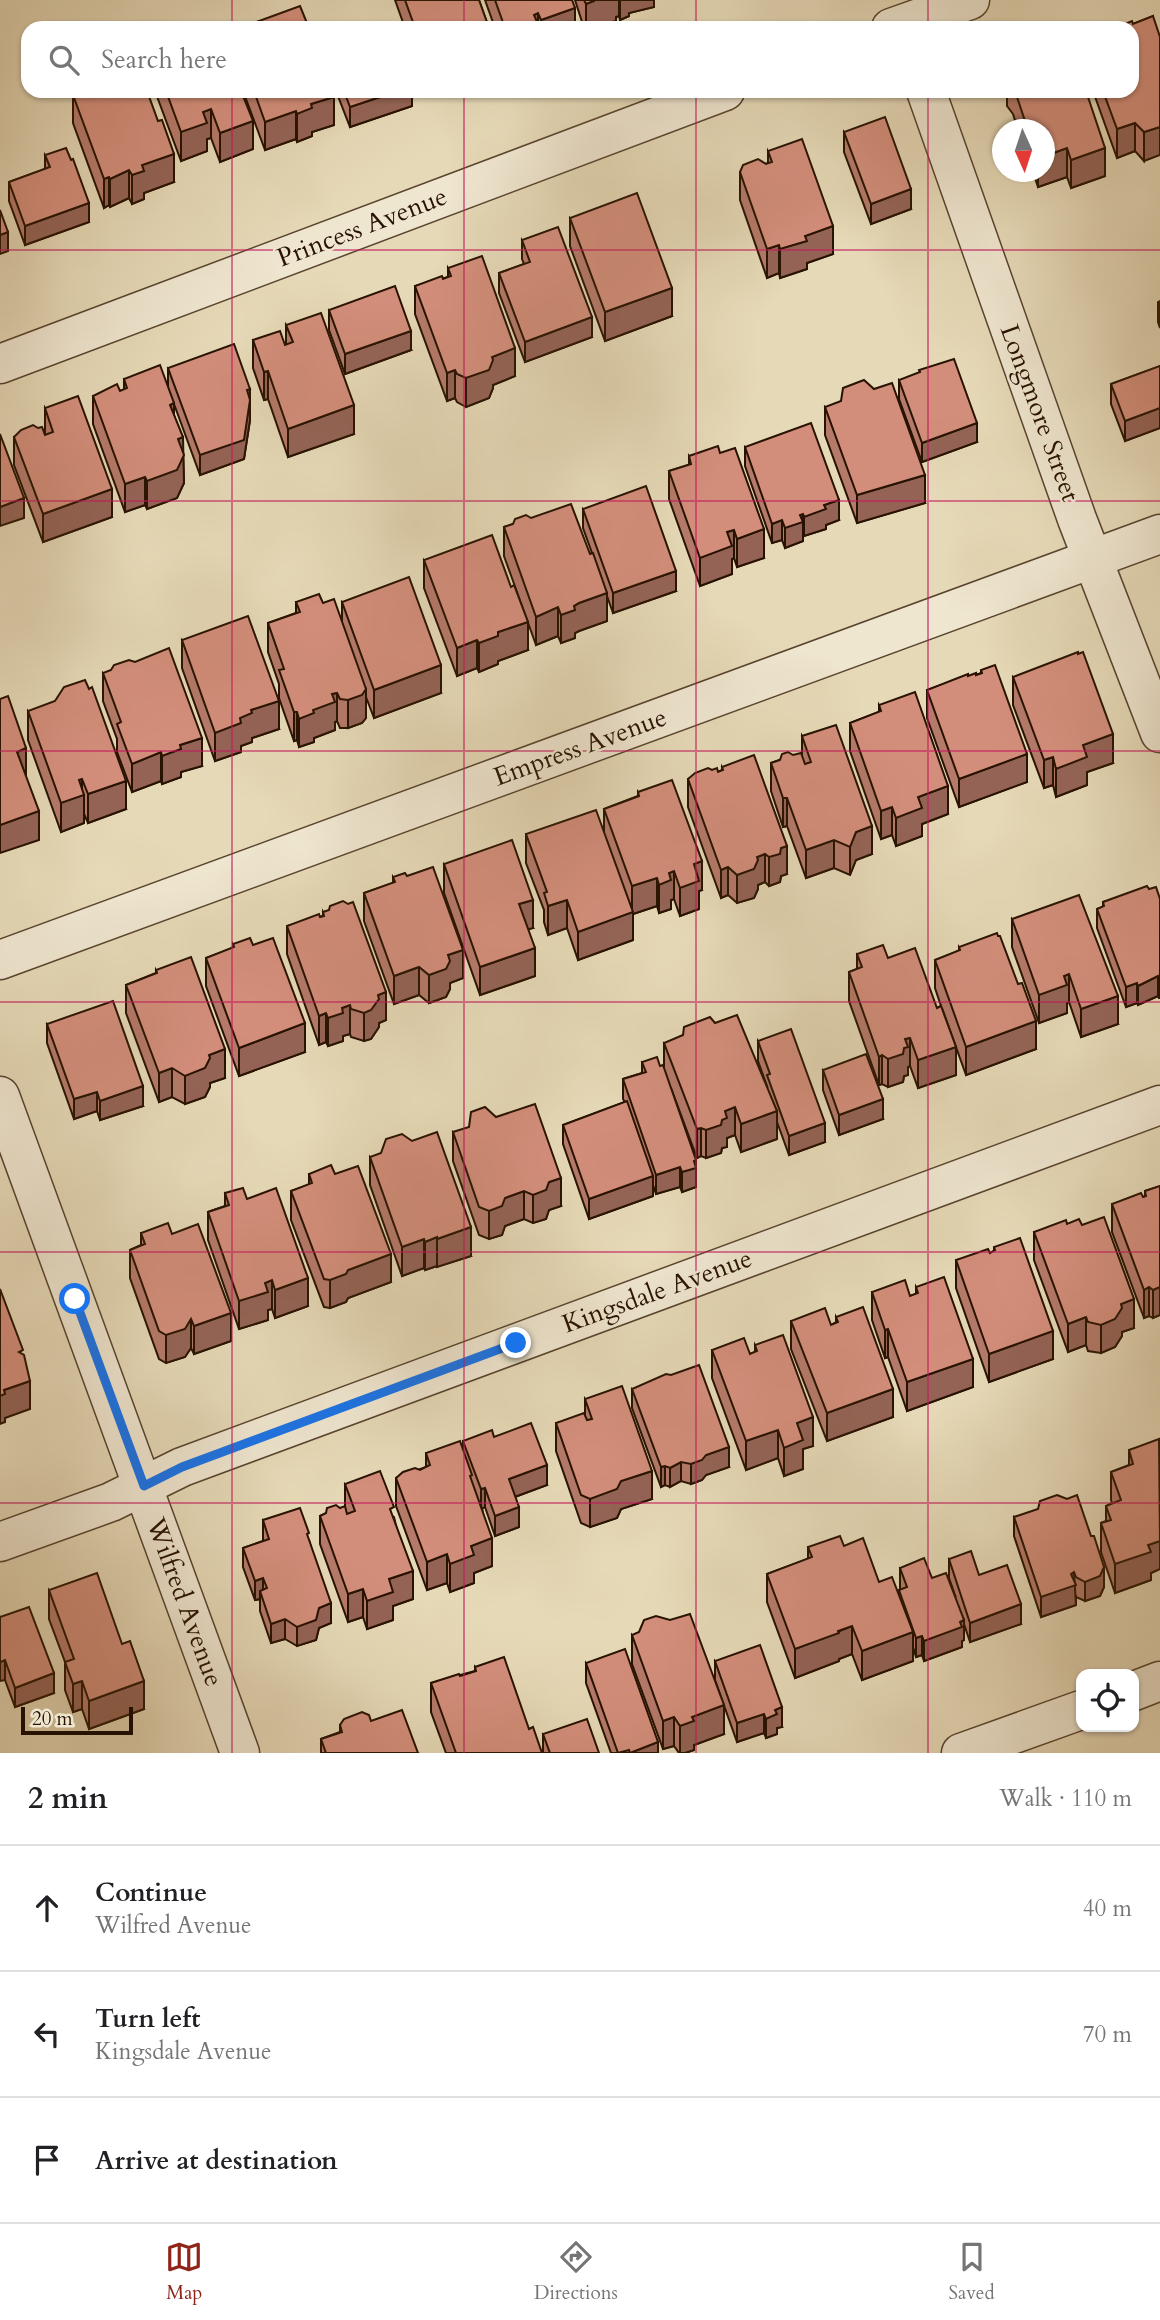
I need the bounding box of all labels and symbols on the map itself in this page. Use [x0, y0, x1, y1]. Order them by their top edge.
north arrow [992, 119, 1055, 182]
street label: Princess Avenue [272, 179, 452, 275]
street label: Longmore Street [992, 320, 1088, 506]
street label: Empress Avenue [489, 699, 671, 795]
street label: Kingsdale Avenue [557, 1240, 757, 1342]
route start [59, 1283, 90, 1314]
route end [500, 1327, 531, 1358]
street label: Wilfred Avenue [138, 1512, 232, 1691]
scale bar [21, 1704, 133, 1736]

